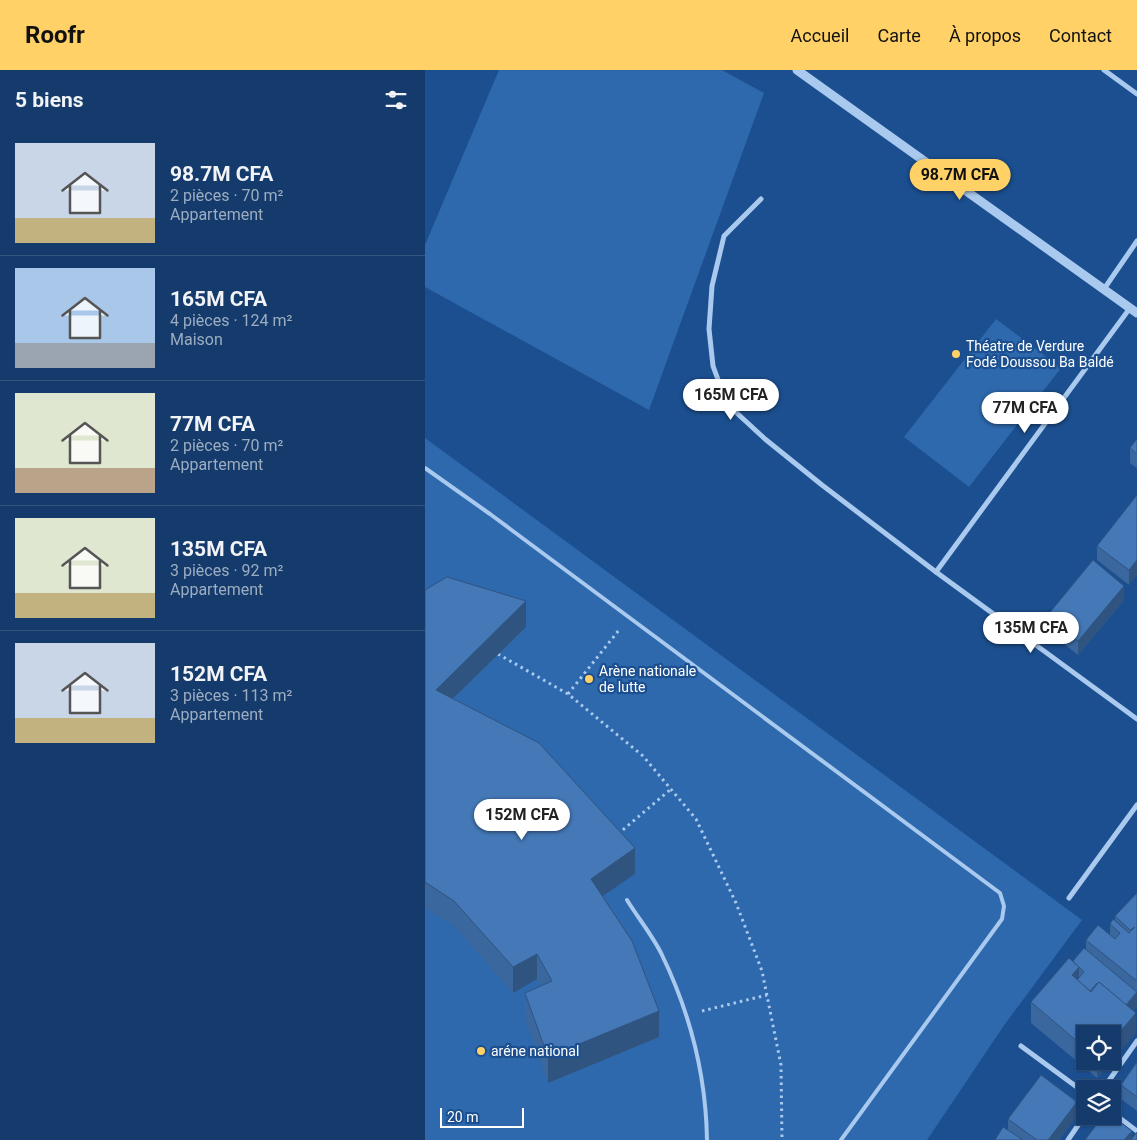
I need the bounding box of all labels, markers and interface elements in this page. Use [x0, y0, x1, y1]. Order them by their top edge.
text: Roofr [25, 21, 85, 49]
text: Accueil [791, 25, 849, 46]
text: Carte [877, 25, 921, 46]
text: À propos [949, 25, 1021, 46]
text: Contact [1049, 25, 1112, 46]
icon: filters [382, 86, 410, 114]
text: 5 biens [15, 88, 84, 112]
pin: 98.7M CFA [903, 158, 1017, 201]
text: 98.7M CFA [170, 162, 273, 186]
icon: home [55, 163, 115, 223]
text: 98.7M CFA [921, 165, 999, 184]
text: 2 pièces · 70 m² [170, 186, 283, 205]
text: Appartement [170, 205, 263, 224]
text: 165M CFA [170, 287, 267, 311]
icon: home [55, 288, 115, 348]
text: 4 pièces · 124 m² [170, 311, 292, 330]
text: Maison [170, 330, 223, 349]
place label: Théatre de Verdure Fodé Doussou Ba Baldé [966, 338, 1114, 370]
marker: Théatre de Verdure Fodé Doussou Ba Baldé [950, 348, 962, 360]
pin: 165M CFA [679, 378, 783, 421]
text: 165M CFA [694, 385, 768, 404]
pin: 77M CFA [979, 392, 1071, 434]
text: 77M CFA [993, 398, 1057, 417]
text: 77M CFA [170, 412, 255, 436]
icon: home [55, 413, 115, 473]
text: 2 pièces · 70 m² [170, 436, 283, 455]
text: Appartement [170, 455, 263, 474]
text: 135M CFA [170, 537, 267, 561]
icon: home [55, 538, 115, 598]
text: 3 pièces · 92 m² [170, 561, 283, 580]
text: Appartement [170, 580, 263, 599]
pin: 135M CFA [979, 612, 1083, 654]
text: 135M CFA [994, 618, 1068, 637]
text: 152M CFA [170, 662, 267, 686]
icon: home [55, 663, 115, 723]
place label: Arène nationale de lutte [599, 663, 696, 695]
marker: Arène nationale de lutte [583, 673, 595, 685]
text: 3 pièces · 113 m² [170, 686, 292, 705]
text: Appartement [170, 705, 263, 724]
pin: 152M CFA [470, 798, 574, 841]
text: 152M CFA [485, 805, 559, 824]
map controls [1076, 1025, 1121, 1125]
button: locate [1076, 1025, 1121, 1070]
place label: aréne national [491, 1043, 579, 1059]
marker: aréne national [475, 1045, 487, 1057]
button: layers [1076, 1080, 1121, 1125]
scale bar [440, 1105, 524, 1128]
text: 20 m [447, 1109, 479, 1125]

